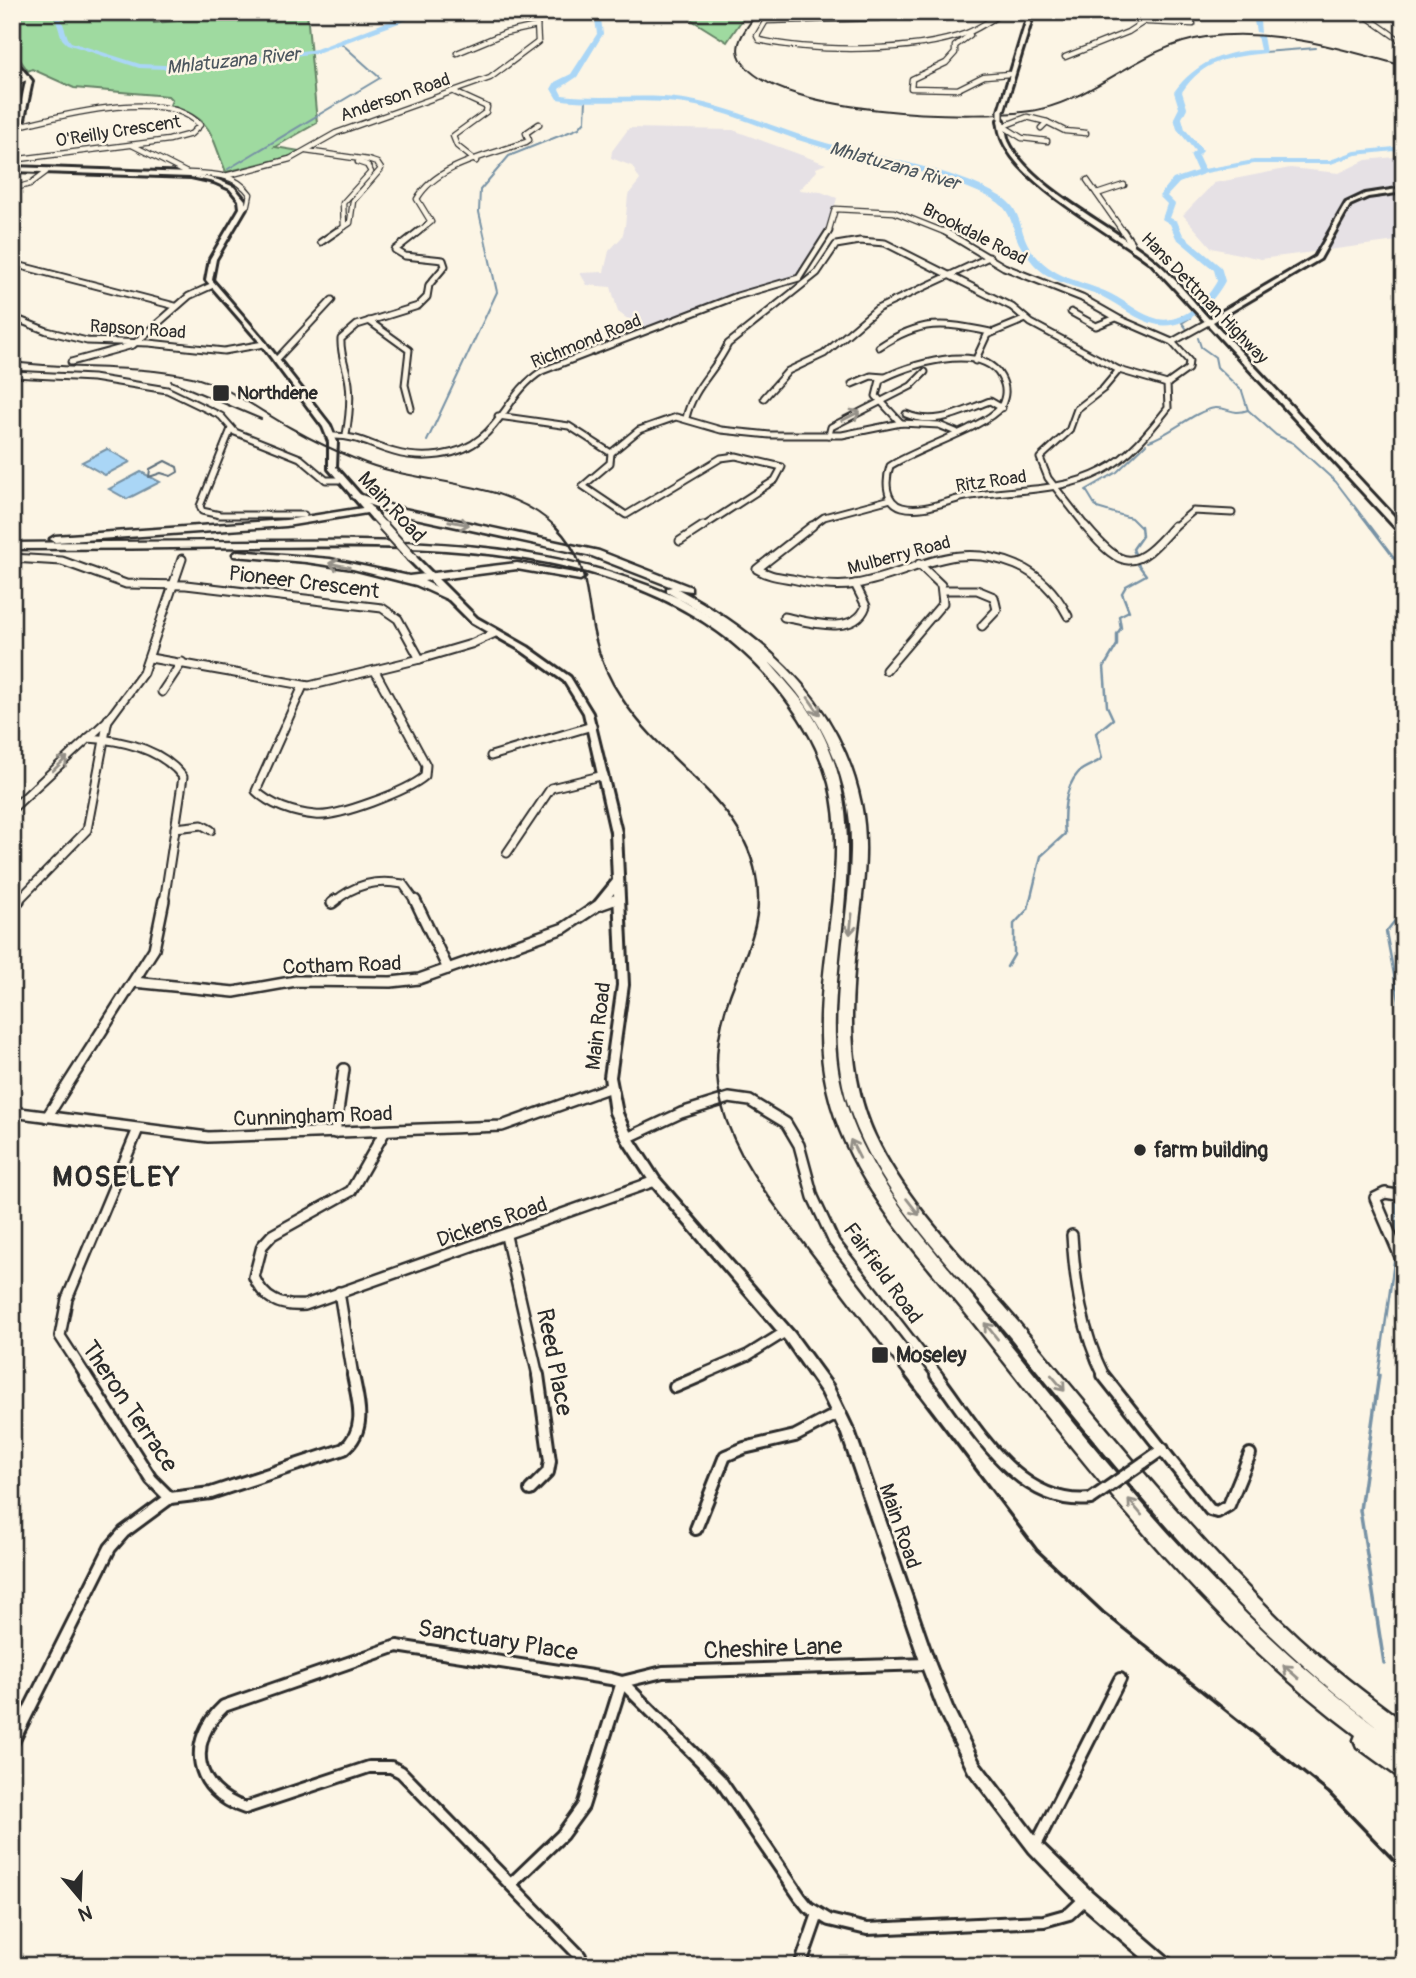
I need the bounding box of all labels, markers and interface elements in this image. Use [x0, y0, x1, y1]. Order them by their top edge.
water label: Mhlatuzana River [165, 42, 303, 80]
street label: Anderson Road [337, 68, 453, 127]
street label: O'Reilly Crescent [54, 110, 183, 153]
water label: Mhlatuzana River [827, 136, 965, 197]
street label: Brookdale Road [918, 198, 1031, 271]
street label: Hans Dettman Highway [1136, 228, 1274, 369]
street label: Richmond Road [528, 309, 645, 374]
street label: Rapson Road [89, 315, 187, 344]
place label: Northdene [237, 382, 319, 405]
marker: Northdene [211, 383, 231, 403]
one-way arrow [840, 409, 861, 422]
street label: Ritz Road [954, 465, 1028, 498]
street label: Main Road [352, 466, 432, 549]
one-way arrow [447, 516, 470, 530]
street label: Mulberry Road [845, 531, 953, 580]
one-way arrow [328, 557, 351, 571]
street label: Pioneer Crescent [227, 560, 381, 605]
one-way arrow [807, 695, 821, 715]
one-way arrow [52, 755, 69, 772]
one-way arrow [845, 912, 858, 935]
street label: Cotham Road [282, 950, 402, 981]
street label: Main Road [580, 981, 617, 1072]
street label: Cunningham Road [233, 1100, 393, 1133]
place label: farm building [1154, 1137, 1268, 1164]
one-way arrow [848, 1139, 862, 1160]
marker: farm building [1132, 1142, 1148, 1158]
district label: MOSELEY [52, 1160, 182, 1195]
street label: Dickens Road [433, 1191, 551, 1254]
one-way arrow [906, 1197, 921, 1216]
street label: Fairfield Road [837, 1217, 928, 1329]
street label: Reed Place [530, 1306, 579, 1418]
one-way arrow [983, 1322, 999, 1340]
street label: Theron Terrace [75, 1335, 184, 1478]
place label: Moseley [896, 1342, 966, 1369]
marker: Moseley [870, 1345, 890, 1365]
one-way arrow [1050, 1373, 1066, 1391]
street label: Main Road [872, 1480, 927, 1572]
one-way arrow [1127, 1498, 1143, 1516]
street label: Sanctuary Place [416, 1614, 580, 1667]
street label: Cheshire Lane [703, 1632, 843, 1665]
one-way arrow [1283, 1664, 1301, 1680]
north arrow [46, 1862, 116, 1932]
text: N [75, 1900, 95, 1927]

